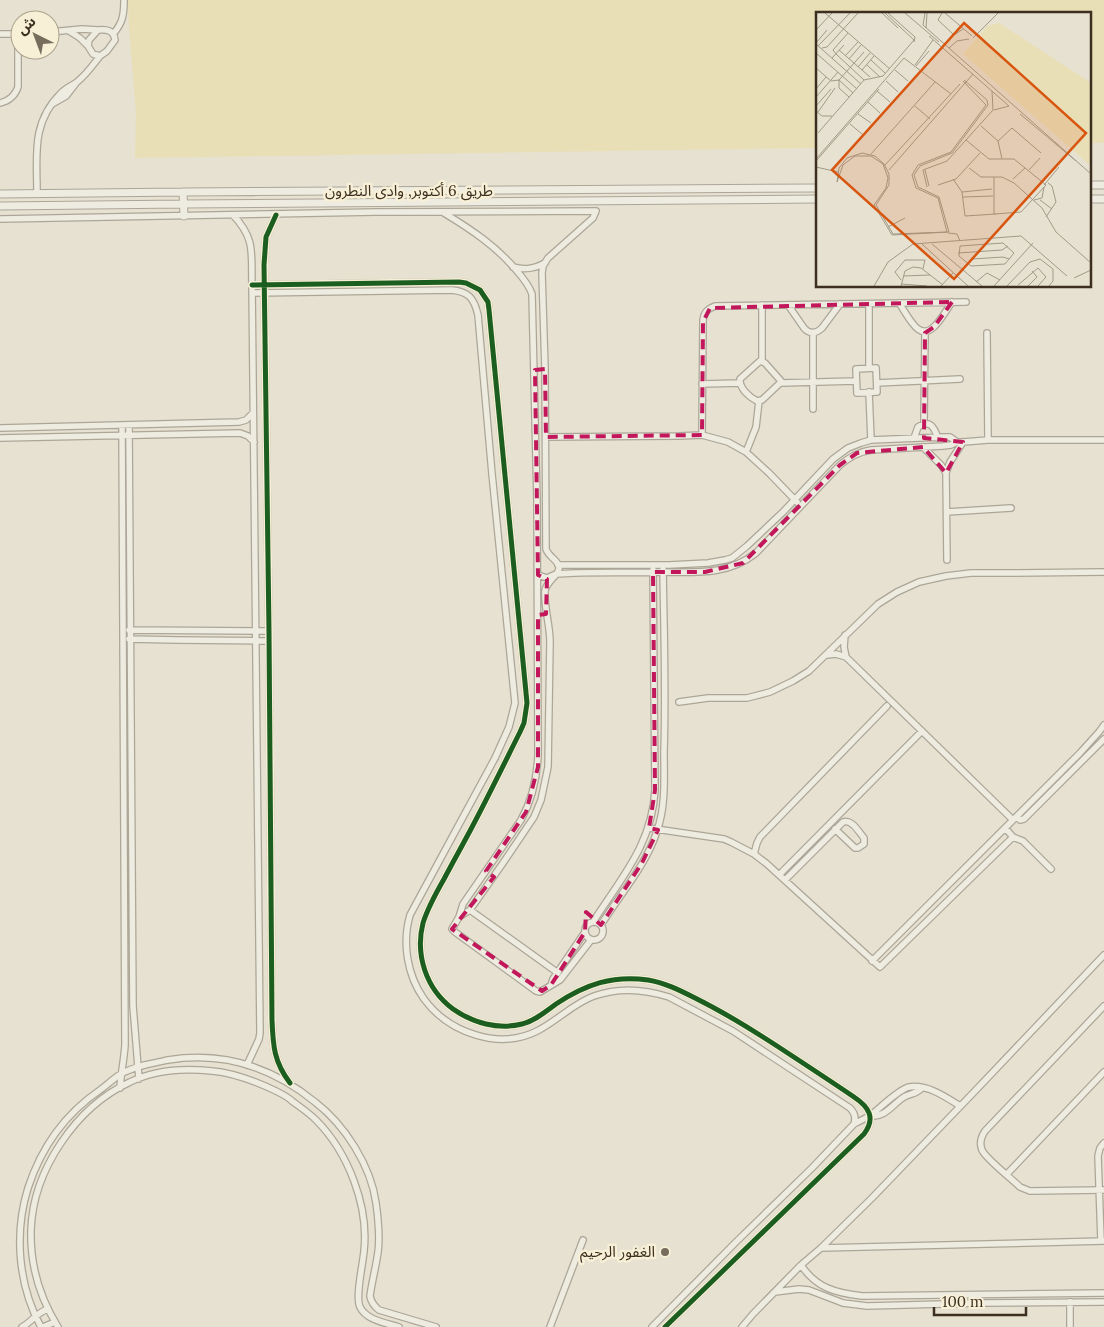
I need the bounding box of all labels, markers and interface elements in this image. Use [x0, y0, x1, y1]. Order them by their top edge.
north arrow [10, 10, 60, 60]
text: ش [13, 12, 39, 38]
inset map [816, 12, 1092, 288]
street label: طريق 6 أكتوبر, وادى النطرون [325, 181, 493, 201]
place label: الغفور الرحيم [580, 1242, 655, 1263]
marker: الغفور الرحيم [659, 1246, 671, 1258]
scale bar [934, 1284, 1026, 1316]
text: 100 m [942, 1292, 983, 1311]

